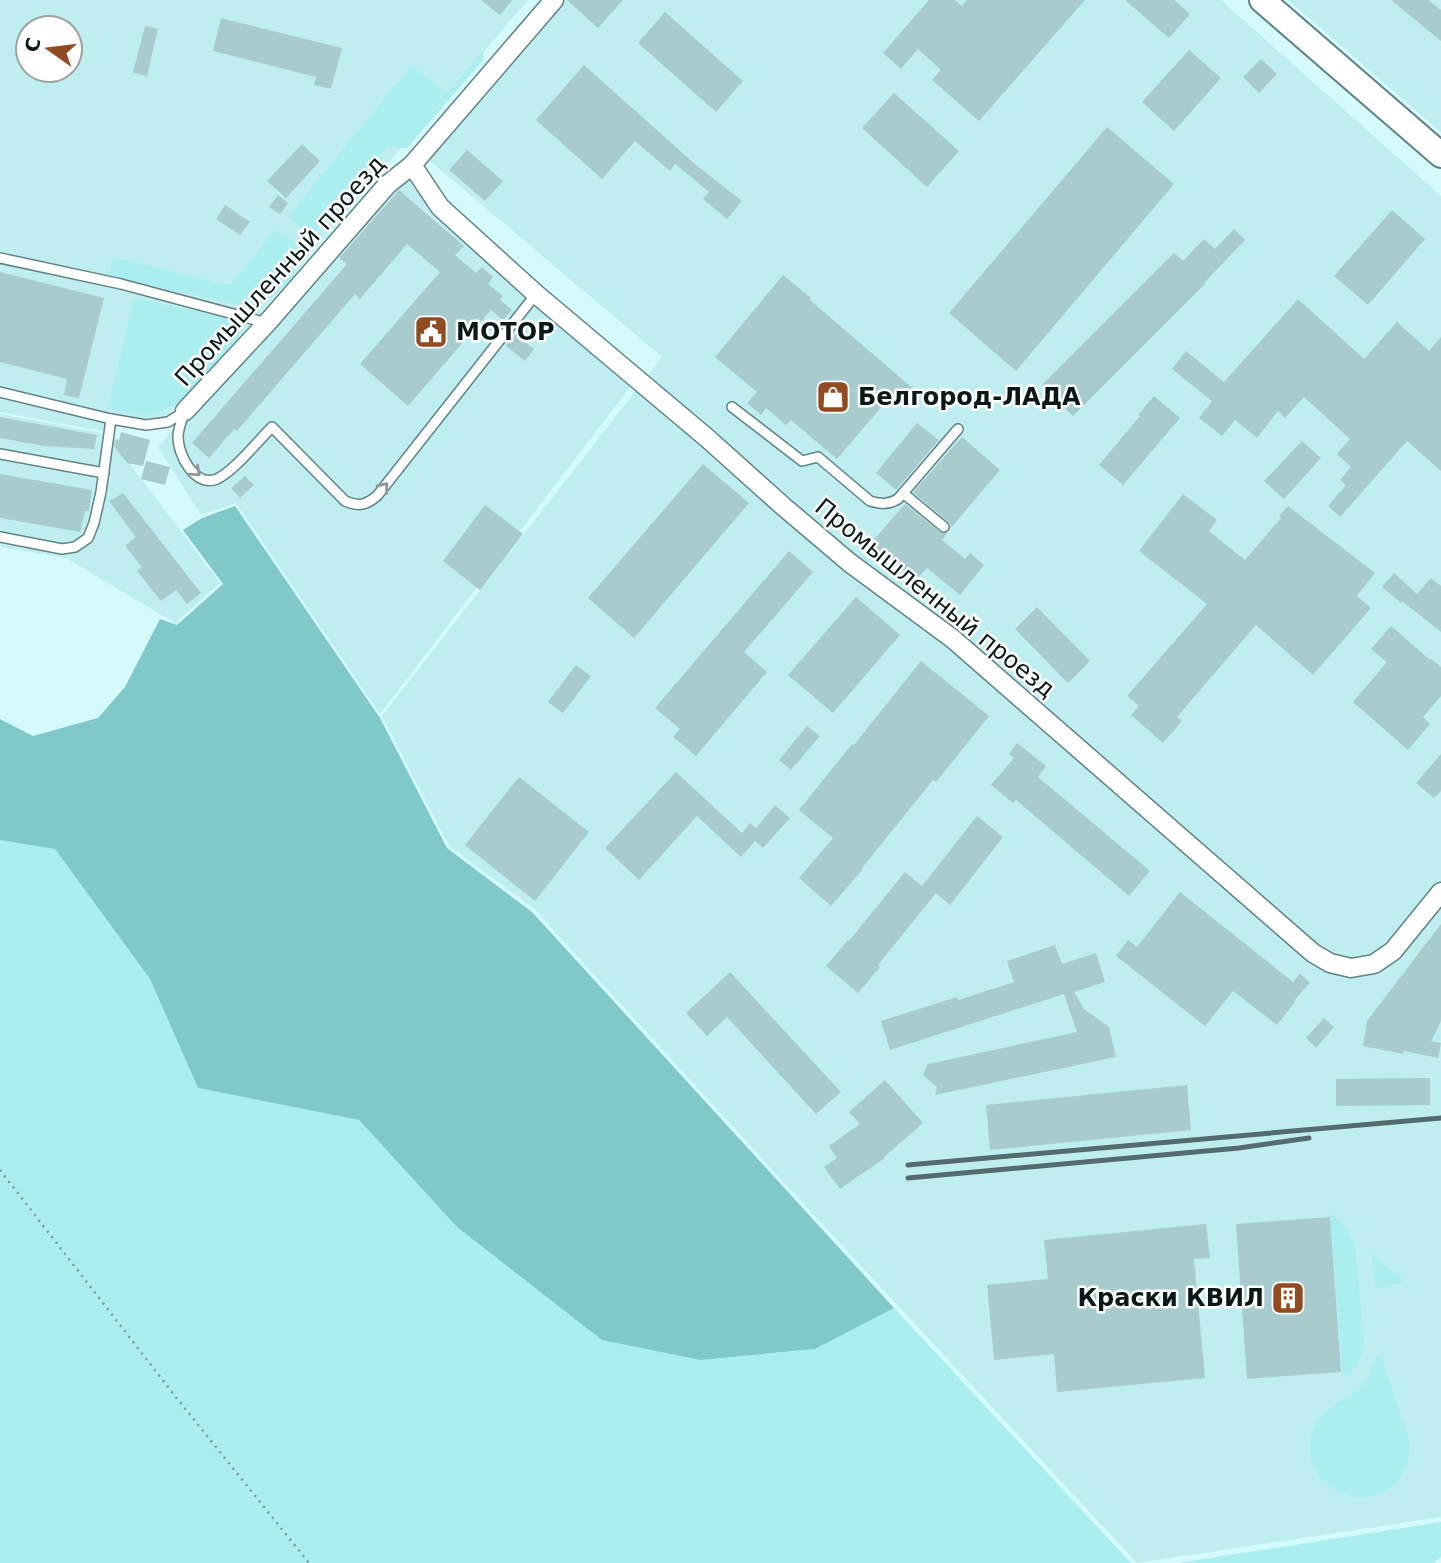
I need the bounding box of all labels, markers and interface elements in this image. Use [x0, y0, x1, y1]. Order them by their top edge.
north arrow [14, 14, 84, 84]
text: С [20, 35, 45, 54]
street label: Промышленный проезд [169, 150, 391, 392]
public building icon: МОТОР [412, 313, 450, 351]
place label: МОТОР [456, 318, 555, 346]
shop icon: Белгород-ЛАДА [814, 378, 852, 416]
place label: Белгород-ЛАДА [858, 383, 1081, 411]
one-way arrow [188, 464, 201, 476]
one-way arrow [376, 483, 388, 496]
street label: Промышленный проезд [809, 493, 1061, 703]
building icon: Краски КВИЛ [1269, 1279, 1307, 1317]
place label: Краски КВИЛ [1077, 1284, 1264, 1312]

